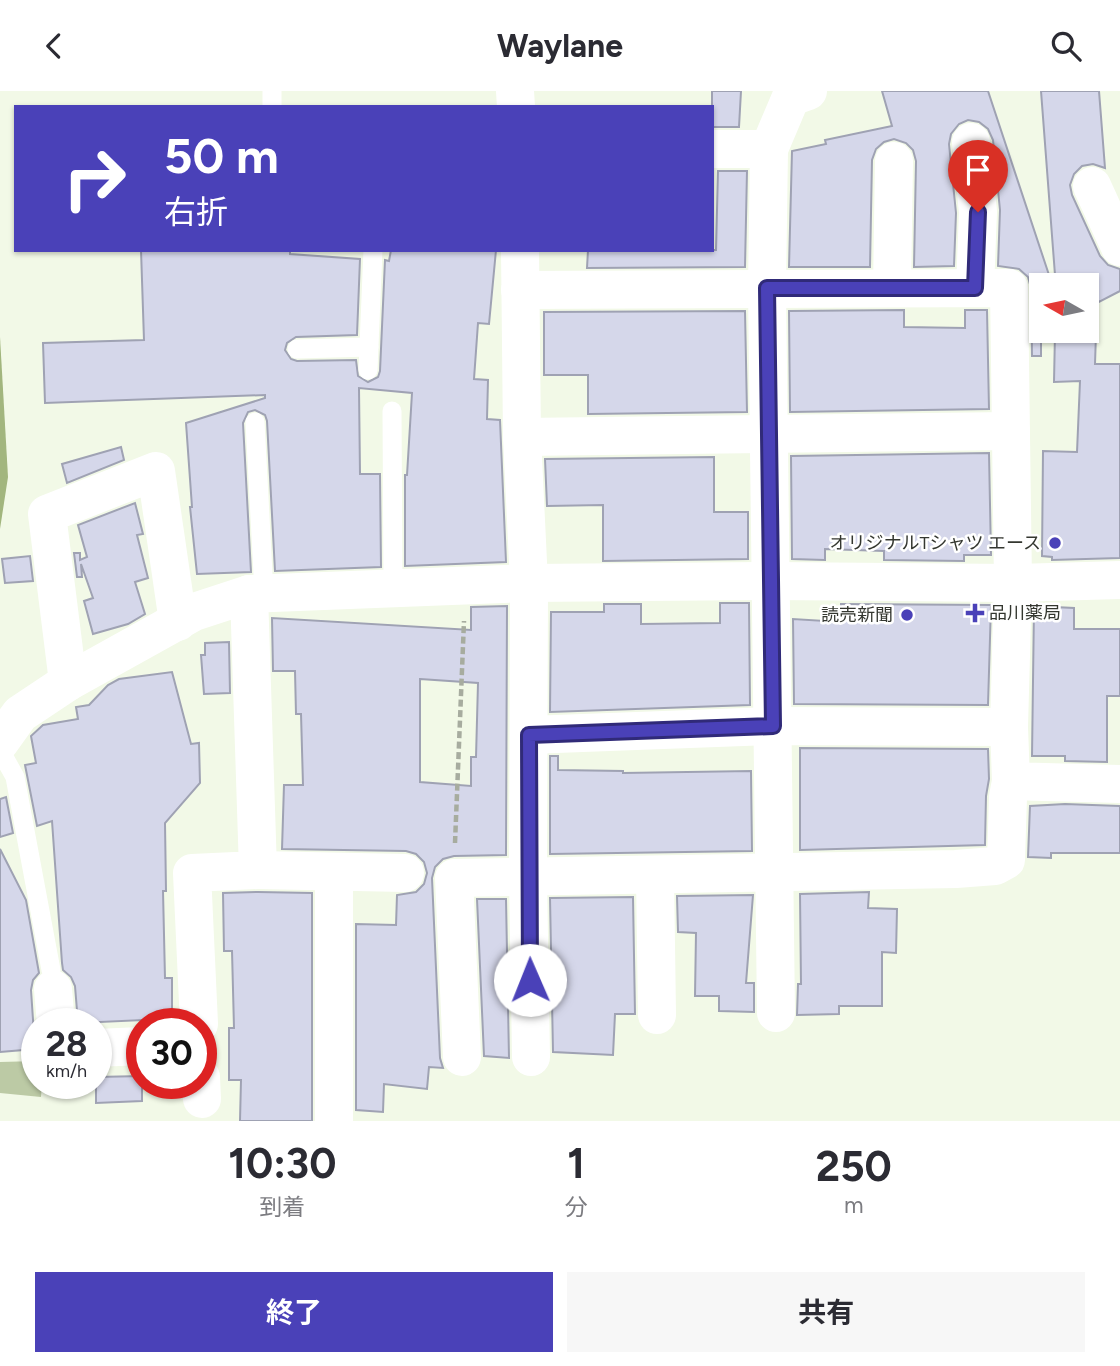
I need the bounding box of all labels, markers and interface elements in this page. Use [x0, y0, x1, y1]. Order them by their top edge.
icon: back [35, 27, 73, 65]
text: Waylane [497, 27, 623, 65]
icon: search [1047, 27, 1085, 65]
text: 50 m [164, 126, 279, 185]
icon: right [49, 133, 140, 224]
pin [948, 140, 1008, 212]
icon: arrive [959, 151, 997, 189]
text: 右折 [164, 193, 228, 231]
north arrow [1029, 273, 1099, 343]
map controls [1029, 273, 1099, 343]
place label: オリジナルTシャツ エース [830, 532, 1041, 554]
marker: オリジナルTシャツ エース [1047, 535, 1063, 551]
place label: 品川薬局 [989, 602, 1061, 624]
place label: 読売新聞 [821, 604, 893, 626]
marker: 品川薬局 [967, 605, 983, 621]
marker: 読売新聞 [899, 607, 915, 623]
position arrow [493, 943, 567, 1017]
speed limit sign: 30 [126, 1008, 217, 1099]
text: 28 [46, 1023, 87, 1065]
text: km/h [46, 1060, 87, 1082]
text: 10:30 [228, 1138, 336, 1189]
text: 1 [567, 1138, 585, 1189]
text: 250 [816, 1141, 892, 1192]
text: m [844, 1191, 864, 1219]
text: 到着 [259, 1193, 305, 1221]
text: 分 [565, 1193, 588, 1221]
button: 終了 [35, 1272, 553, 1352]
button: 共有 [567, 1272, 1085, 1352]

